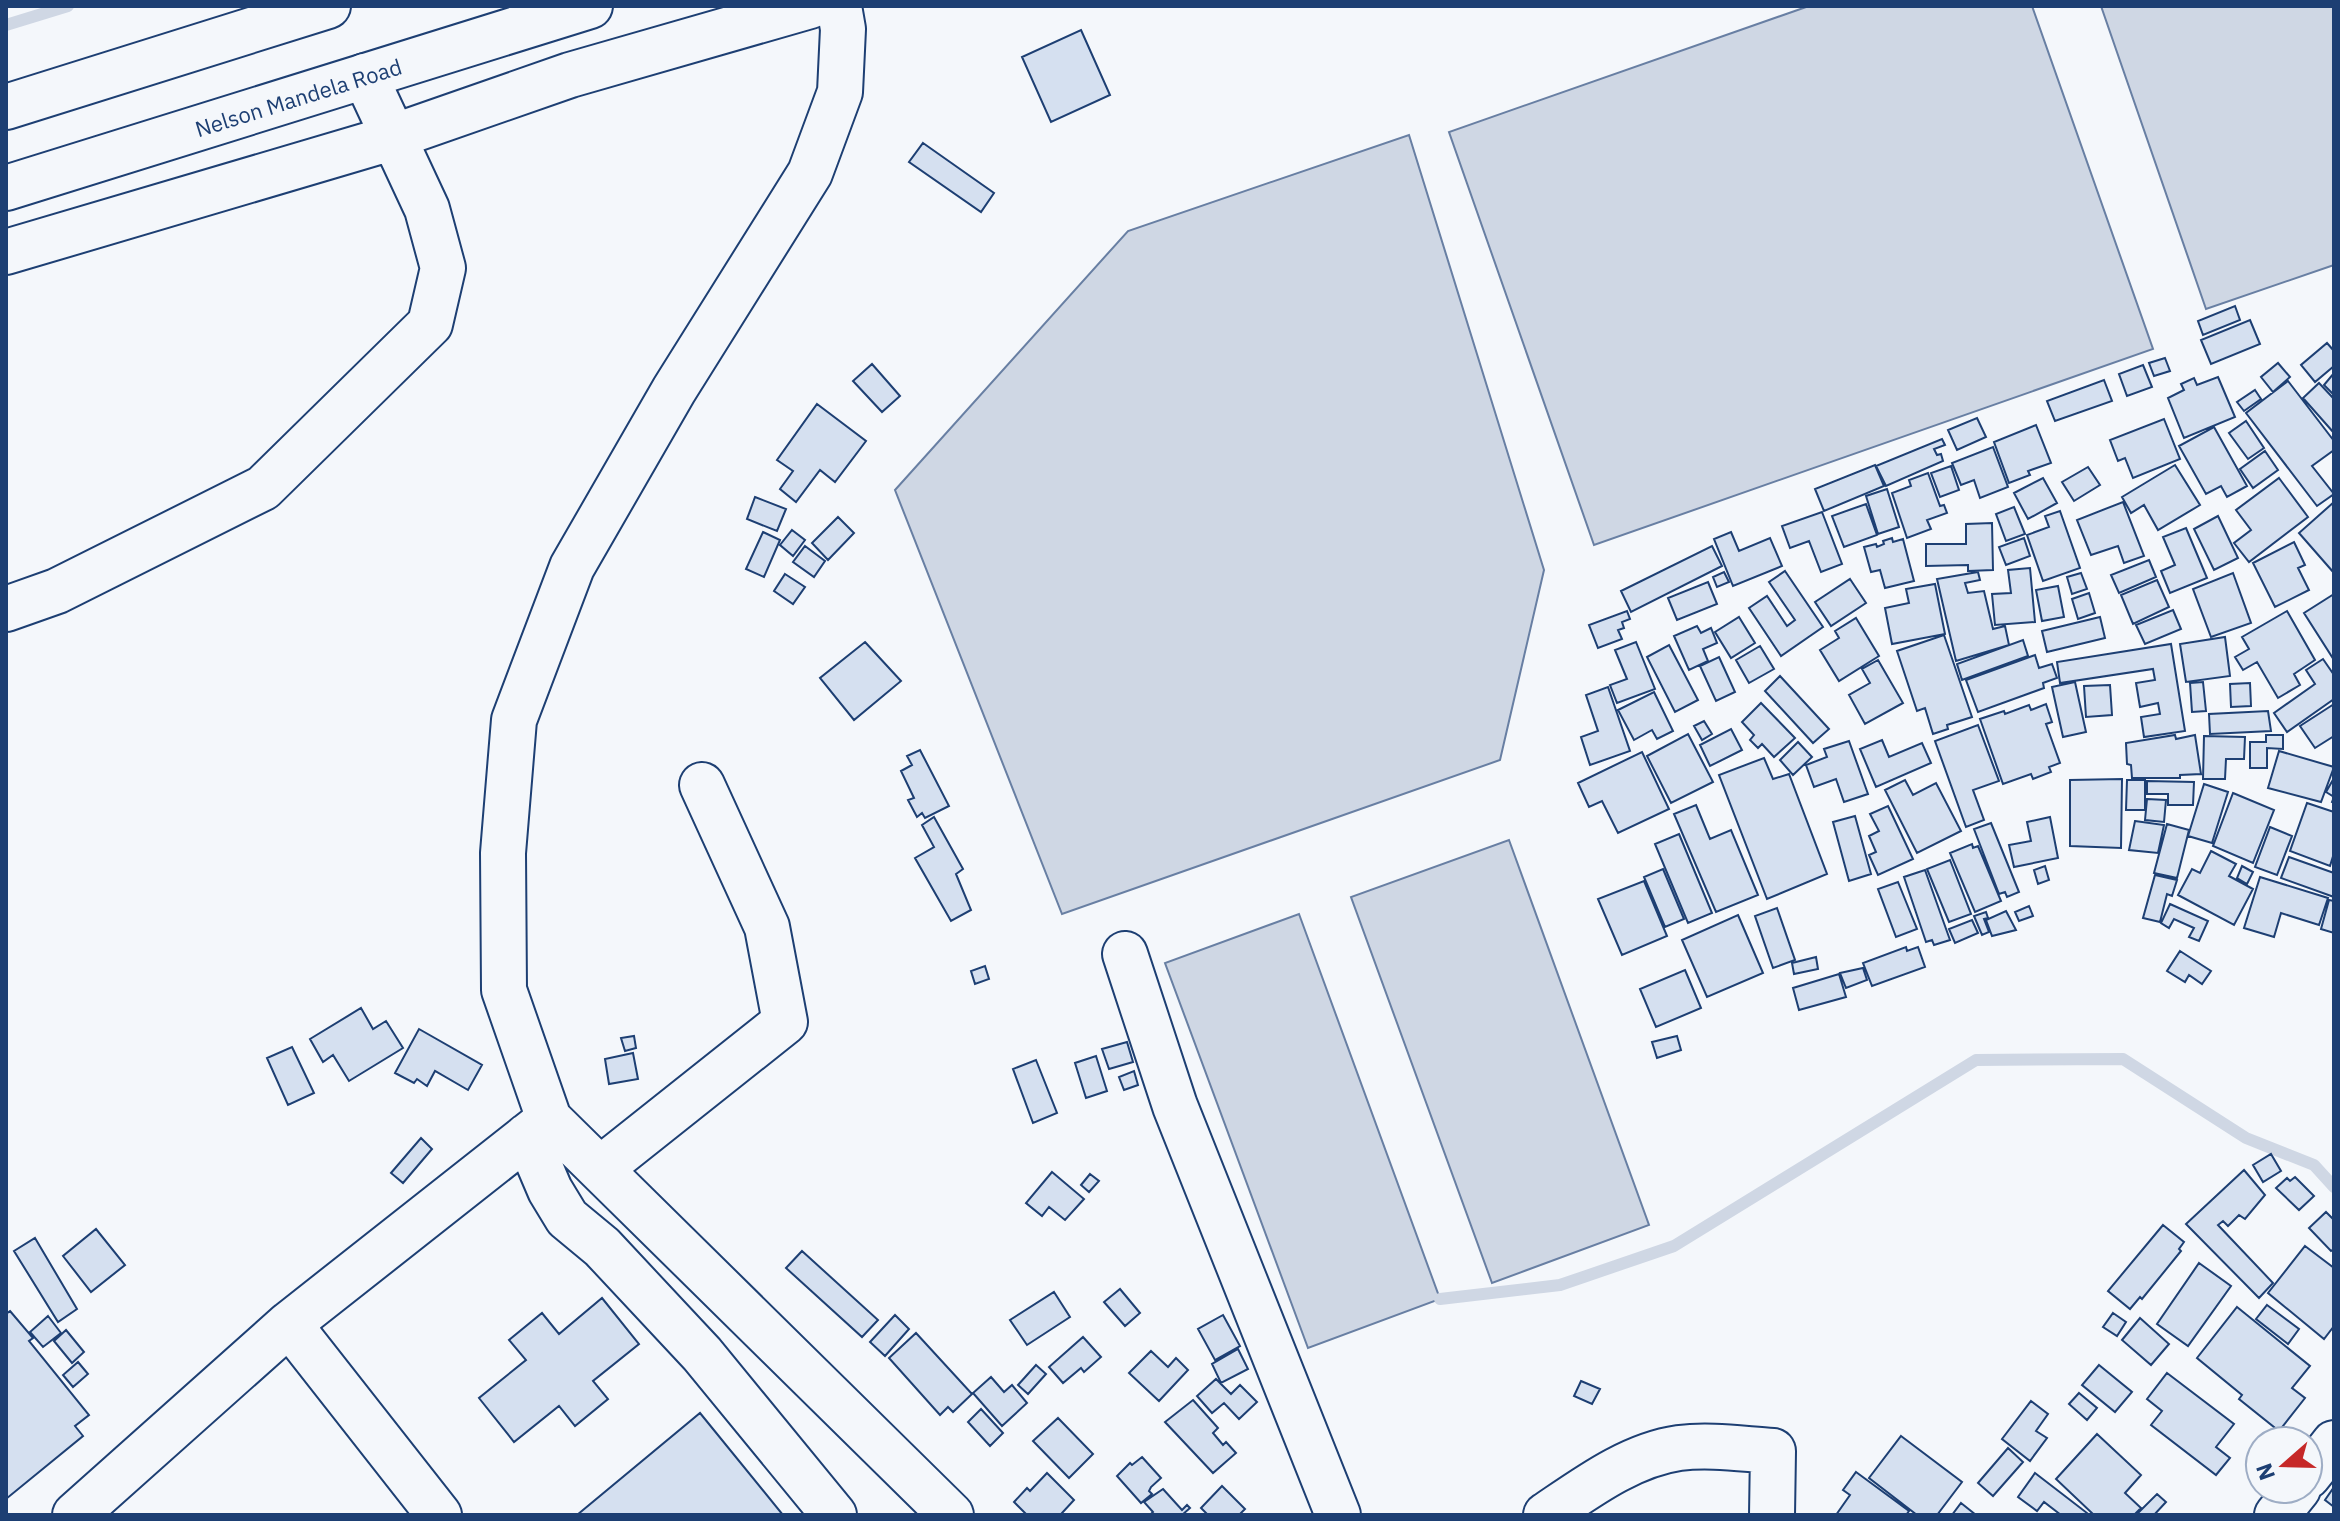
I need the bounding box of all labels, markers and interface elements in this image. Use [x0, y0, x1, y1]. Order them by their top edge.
street label: Nelson Mandela Road [191, 51, 405, 143]
north arrow [2244, 1425, 2324, 1505]
text: N [2248, 1460, 2281, 1484]

